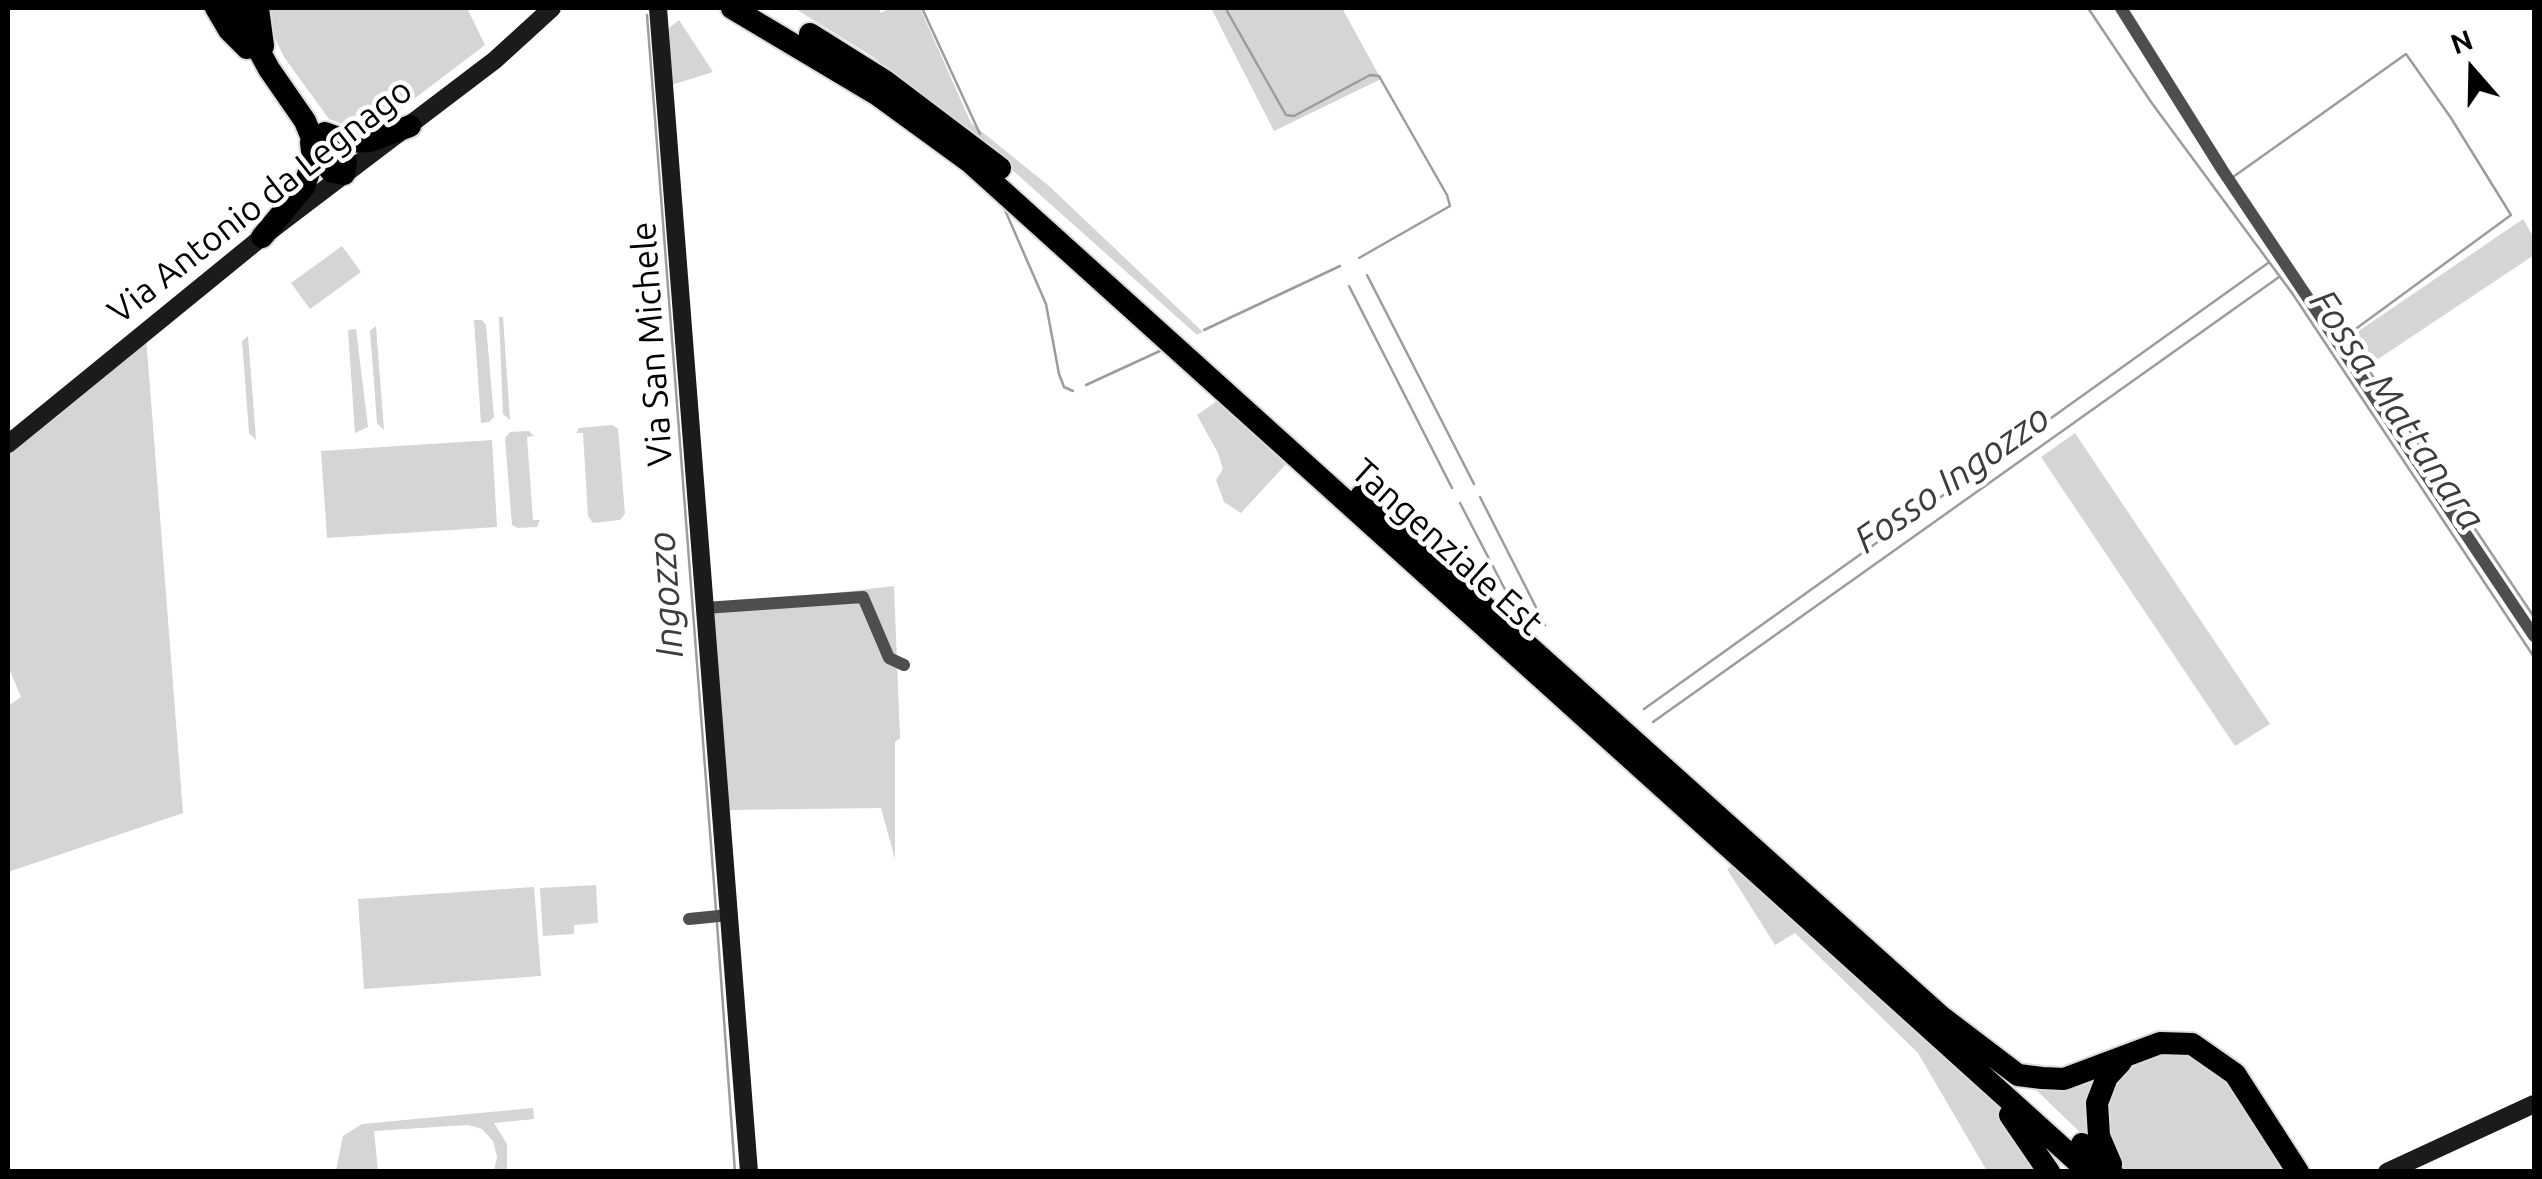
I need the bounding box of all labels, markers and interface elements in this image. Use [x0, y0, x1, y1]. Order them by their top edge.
north arrow [2422, 20, 2522, 120]
text: N [2446, 23, 2477, 59]
street label: Via Antonio da Legnago [100, 69, 420, 333]
street label: Via San Michele [622, 220, 682, 468]
water label: Fossa Mattanara [2300, 281, 2494, 539]
water label: Fosso Ingozzo [1846, 395, 2058, 563]
street label: Tangenziale Est [1343, 450, 1551, 644]
water label: Ingozzo [639, 530, 693, 660]

